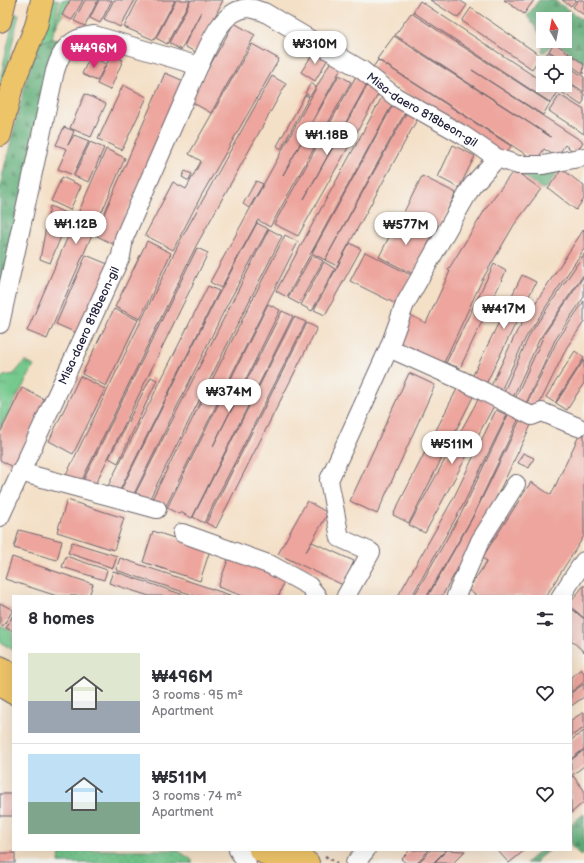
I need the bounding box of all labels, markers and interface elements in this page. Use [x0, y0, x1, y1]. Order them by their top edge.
north arrow [536, 12, 572, 48]
map controls [536, 12, 572, 92]
pin: ₩310M [287, 31, 343, 65]
pin: ₩496M [66, 35, 122, 69]
text: ₩310M [293, 36, 337, 52]
text: ₩496M [71, 40, 117, 56]
button: locate [536, 56, 572, 92]
street label: Misa-daero 818beon-gil [364, 69, 480, 150]
pin: ₩1.18B [294, 122, 360, 156]
text: ₩1.18B [305, 127, 349, 143]
pin: ₩1.12B [43, 211, 109, 245]
pin: ₩577M [378, 212, 434, 246]
text: ₩1.12B [54, 216, 98, 232]
text: ₩577M [383, 217, 429, 233]
street label: Misa-daero 818beon-gil [55, 264, 123, 387]
pin: ₩417M [476, 296, 532, 330]
text: ₩417M [482, 301, 526, 317]
pin: ₩374M [201, 379, 257, 413]
text: ₩374M [206, 384, 252, 400]
pin: ₩511M [424, 431, 480, 465]
text: ₩511M [431, 436, 473, 452]
icon: filters [534, 608, 556, 630]
text: 8 homes [28, 609, 94, 629]
text: ₩496M [152, 667, 213, 687]
icon: home [60, 669, 108, 717]
icon: heart [534, 682, 556, 704]
text: 3 rooms · 95 m² [152, 687, 243, 703]
text: Apartment [152, 703, 213, 719]
text: ₩511M [152, 768, 207, 788]
icon: home [60, 770, 108, 818]
icon: heart [534, 783, 556, 805]
text: 3 rooms · 74 m² [152, 788, 242, 804]
text: Apartment [152, 804, 213, 820]

